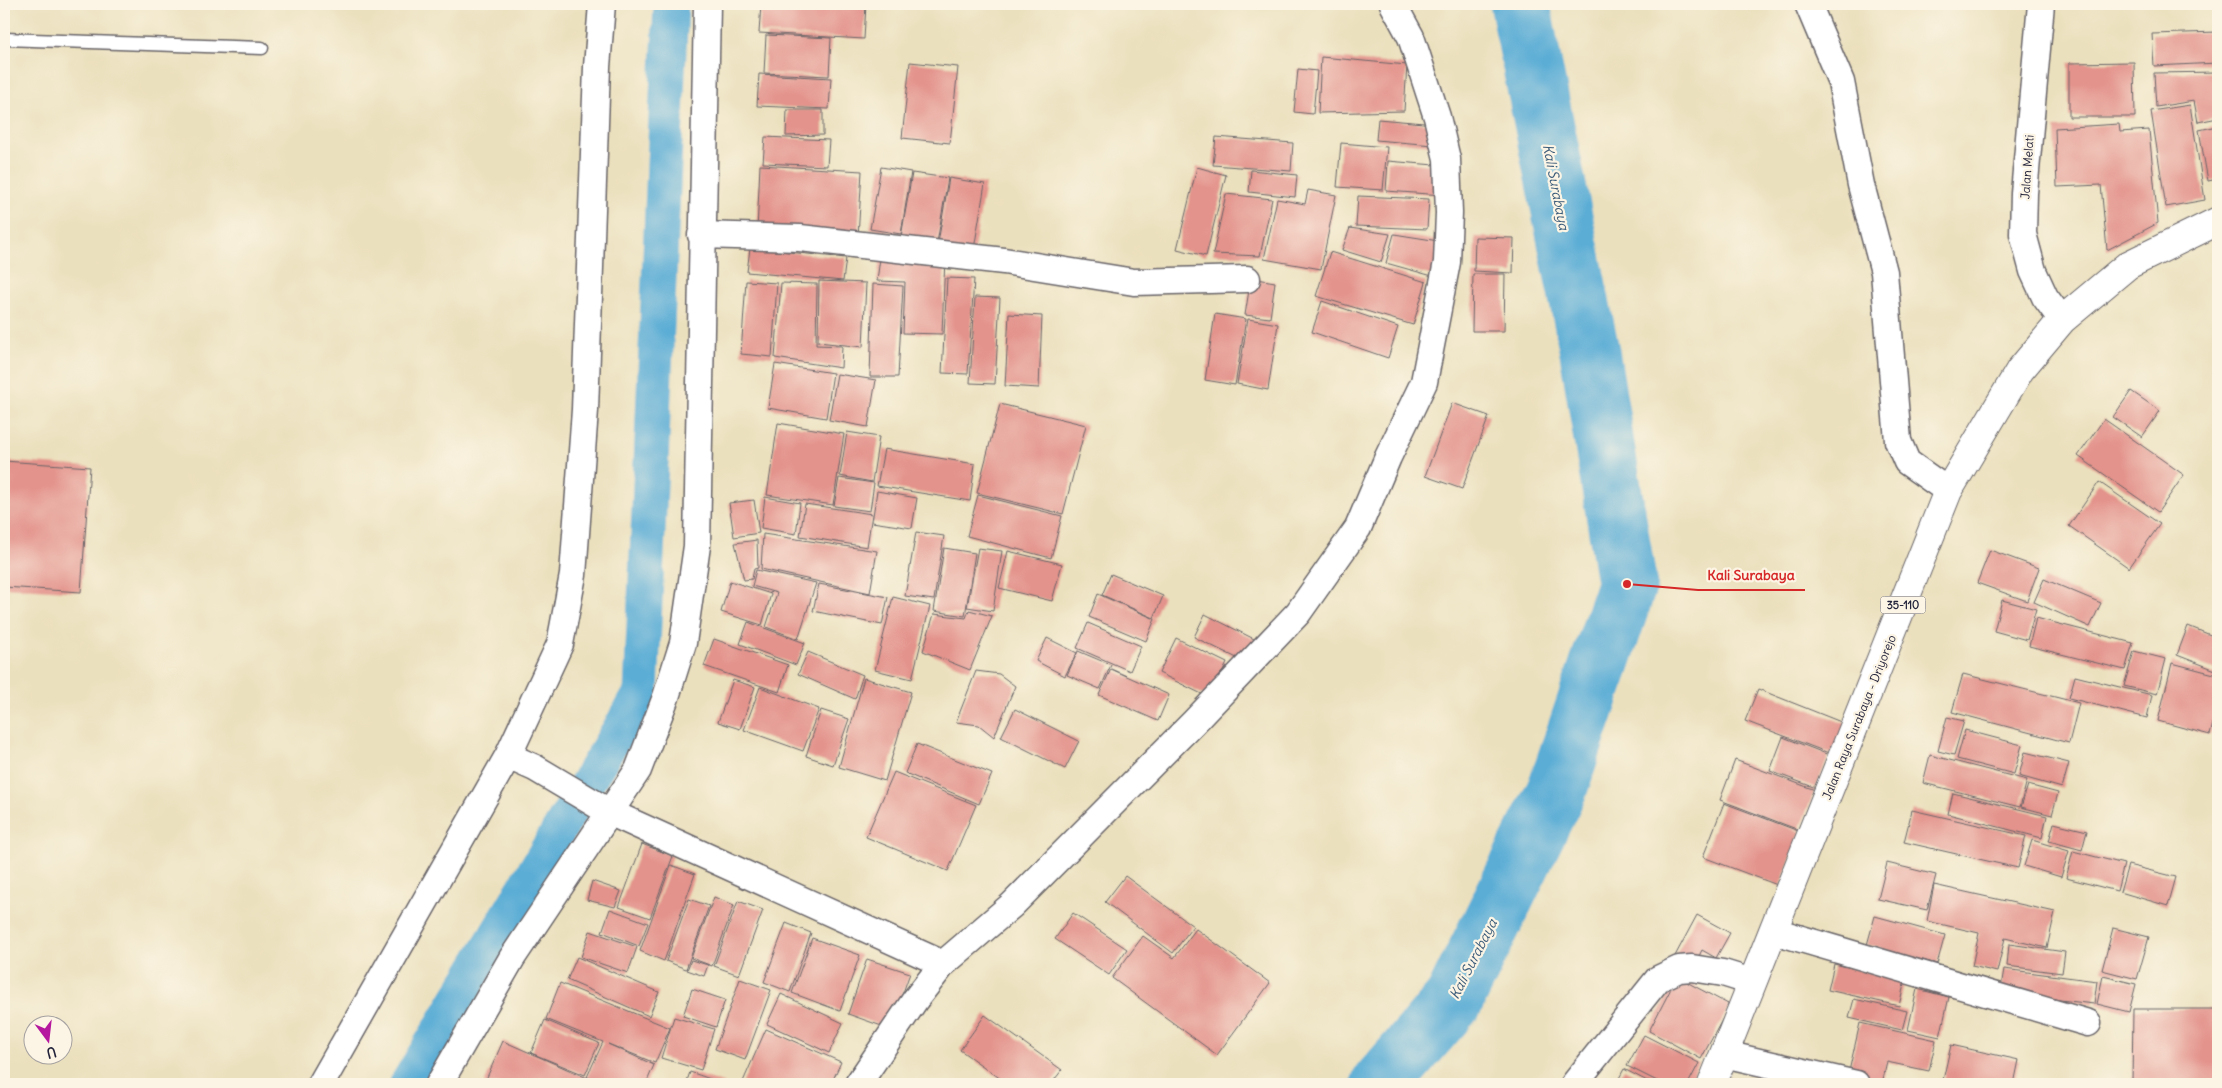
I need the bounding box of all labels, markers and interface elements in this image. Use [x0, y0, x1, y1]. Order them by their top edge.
street label: Jalan Melati [2017, 134, 2037, 200]
water label: Kali Surabaya [1539, 142, 1573, 233]
callout: Kali Surabaya [1698, 561, 1805, 590]
text: Kali Surabaya [1707, 566, 1795, 584]
road number: 35-110 [1880, 596, 1926, 614]
street label: Jalan Raya Surabaya - Driyorejo [1819, 632, 1899, 802]
water label: Kali Surabaya [1445, 915, 1501, 1002]
north arrow [22, 1016, 72, 1066]
text: U [44, 1043, 58, 1062]

